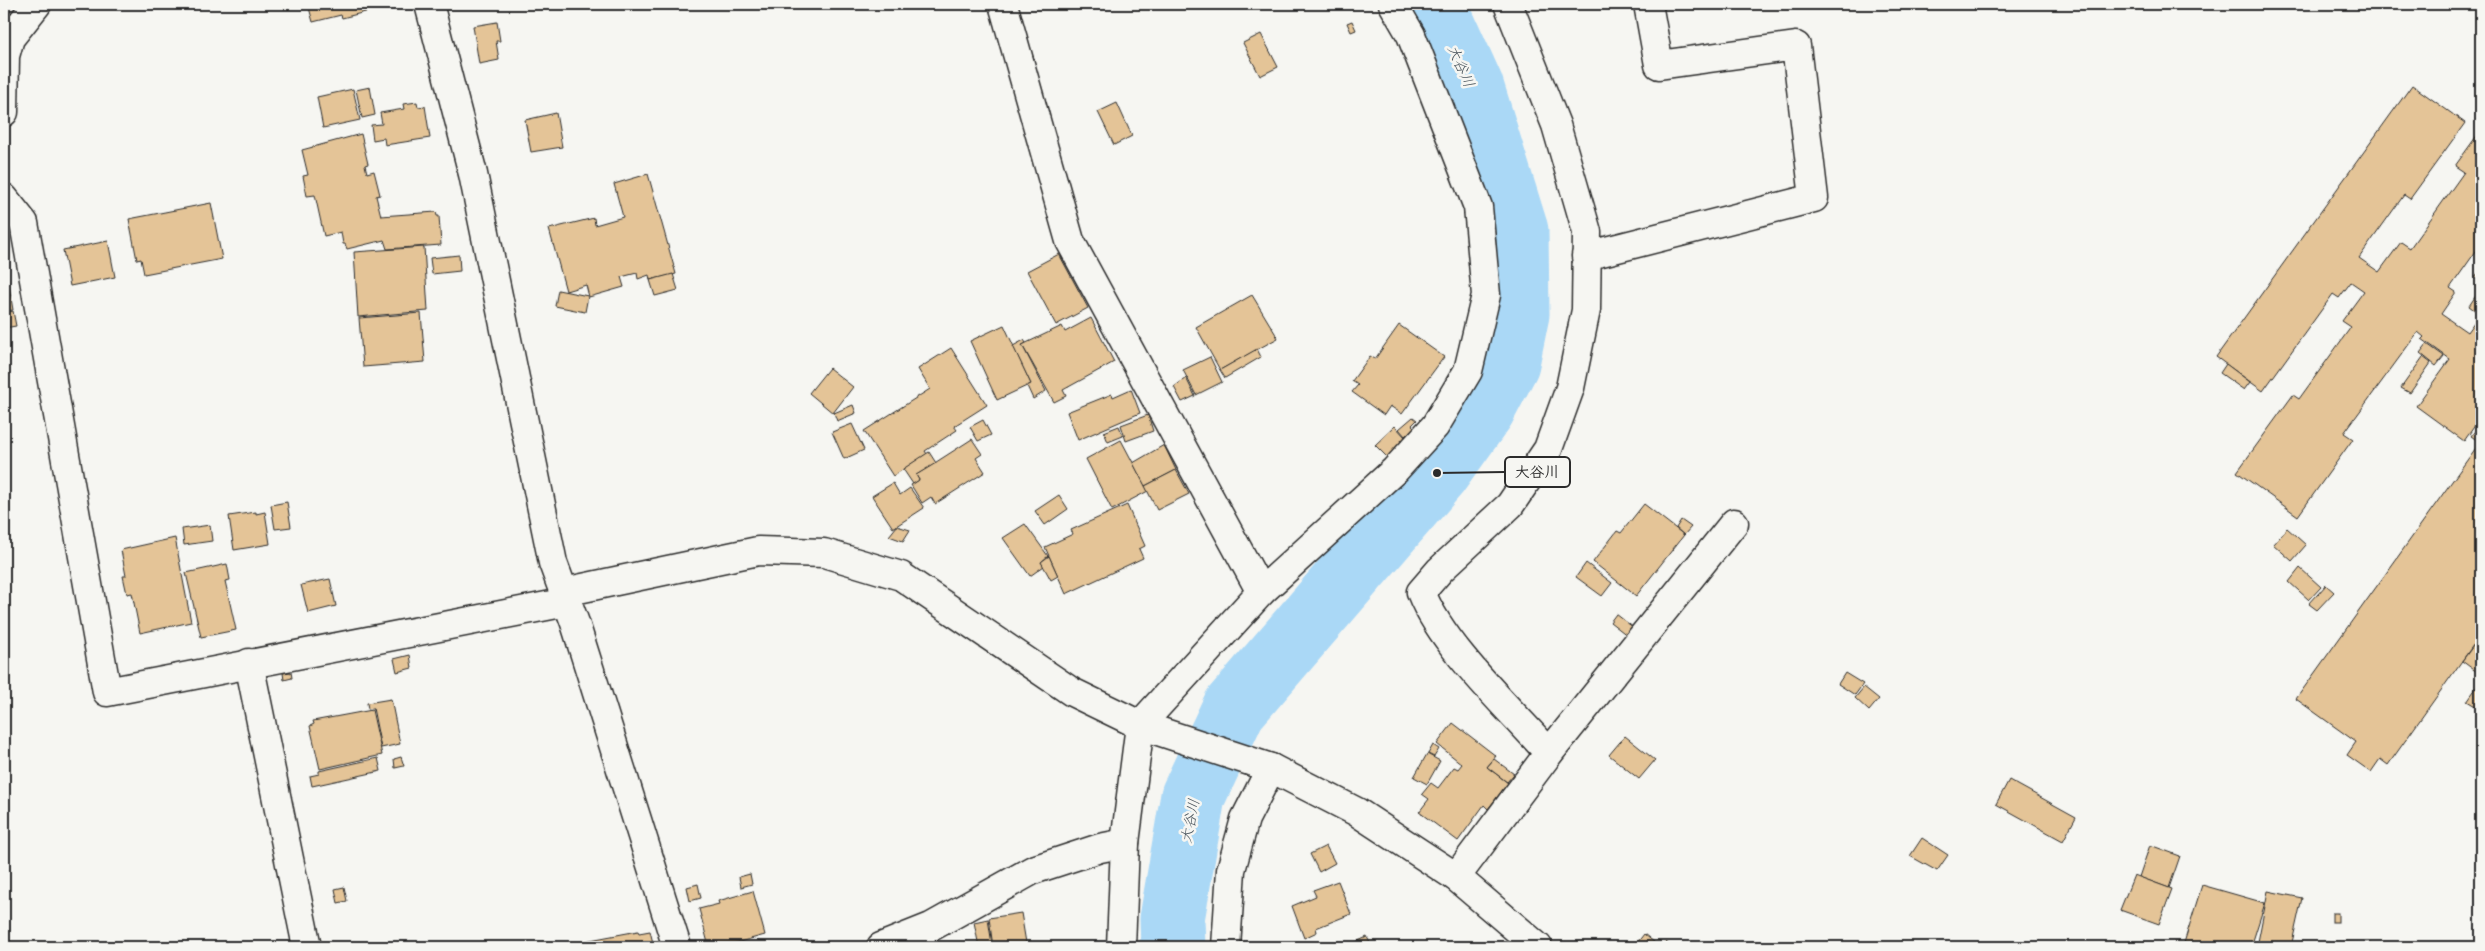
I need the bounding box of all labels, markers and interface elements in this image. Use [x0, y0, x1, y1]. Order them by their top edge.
water label: 大谷川 [1444, 41, 1479, 90]
callout: 大谷川 [1505, 457, 1570, 487]
text: 大谷川 [1514, 462, 1560, 481]
water label: 大谷川 [1176, 797, 1203, 845]

